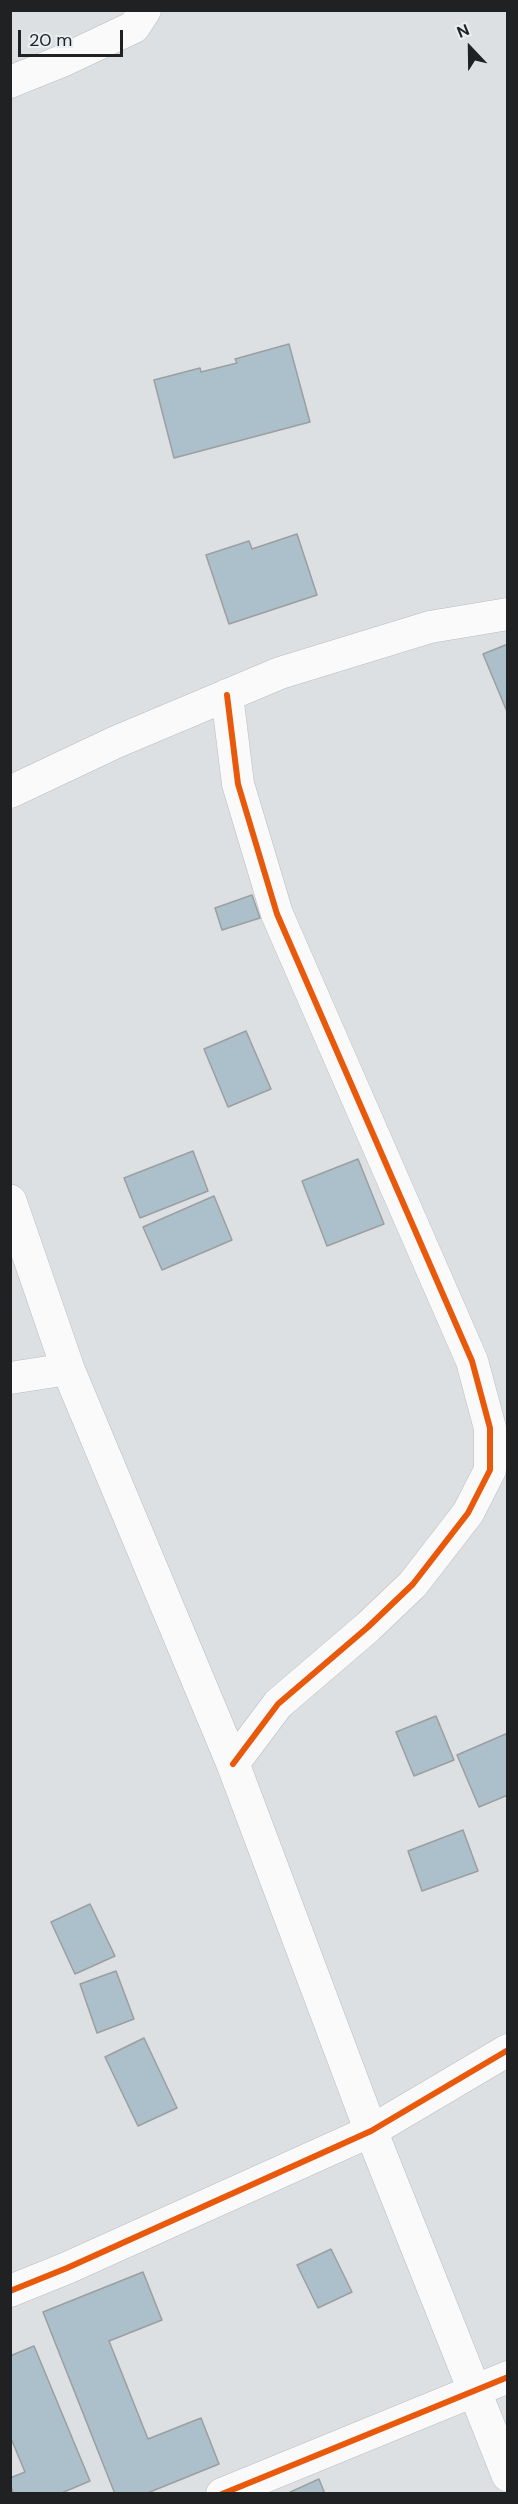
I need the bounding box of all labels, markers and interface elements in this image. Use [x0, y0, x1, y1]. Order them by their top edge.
scale bar [21, 18, 126, 56]
north arrow [440, 18, 500, 78]
text: N [454, 19, 472, 43]
text: 20 m [29, 28, 72, 52]

